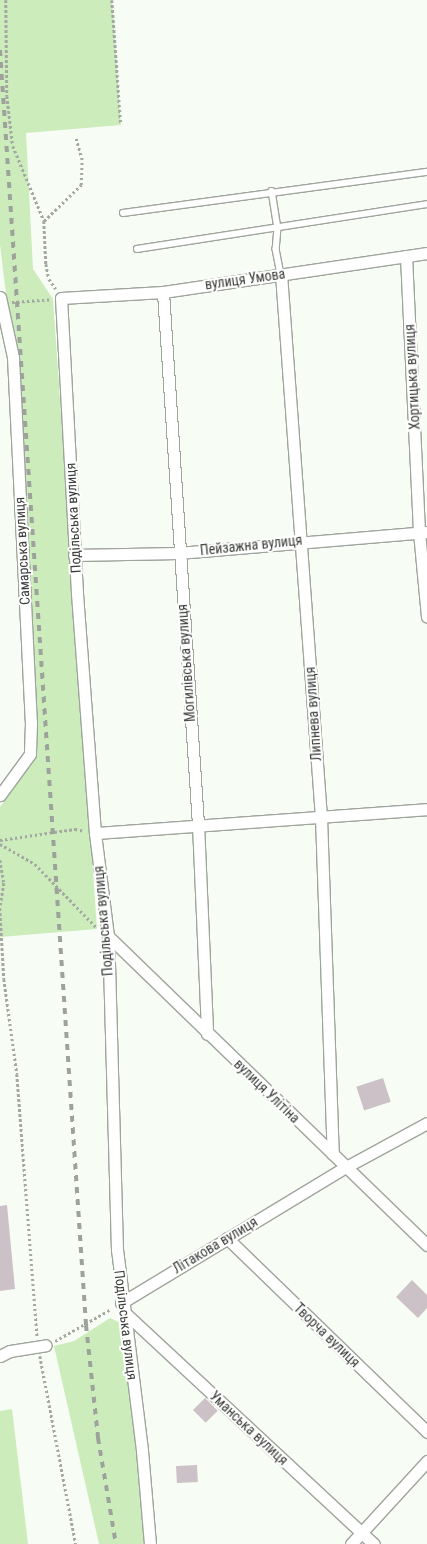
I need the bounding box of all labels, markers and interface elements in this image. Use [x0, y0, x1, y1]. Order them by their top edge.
street label: вулиця Умова [204, 265, 286, 293]
street label: Хортицька вулиця [401, 324, 423, 430]
street label: Подільська вулиця [62, 462, 84, 574]
street label: Самарська вулиця [11, 497, 33, 605]
street label: Пейзажна вулиця [199, 531, 303, 559]
street label: Могилівська вулиця [174, 603, 198, 723]
street label: Липнева вулиця [301, 666, 325, 762]
street label: Подільська вулиця [90, 865, 116, 977]
street label: вулиця Улітіна [231, 1056, 303, 1126]
street label: Літакова вулиця [170, 1213, 260, 1277]
street label: Подільська вулиця [111, 1269, 141, 1381]
street label: Творча вулиця [291, 1299, 363, 1371]
street label: Уманська вулиця [206, 1388, 292, 1468]

